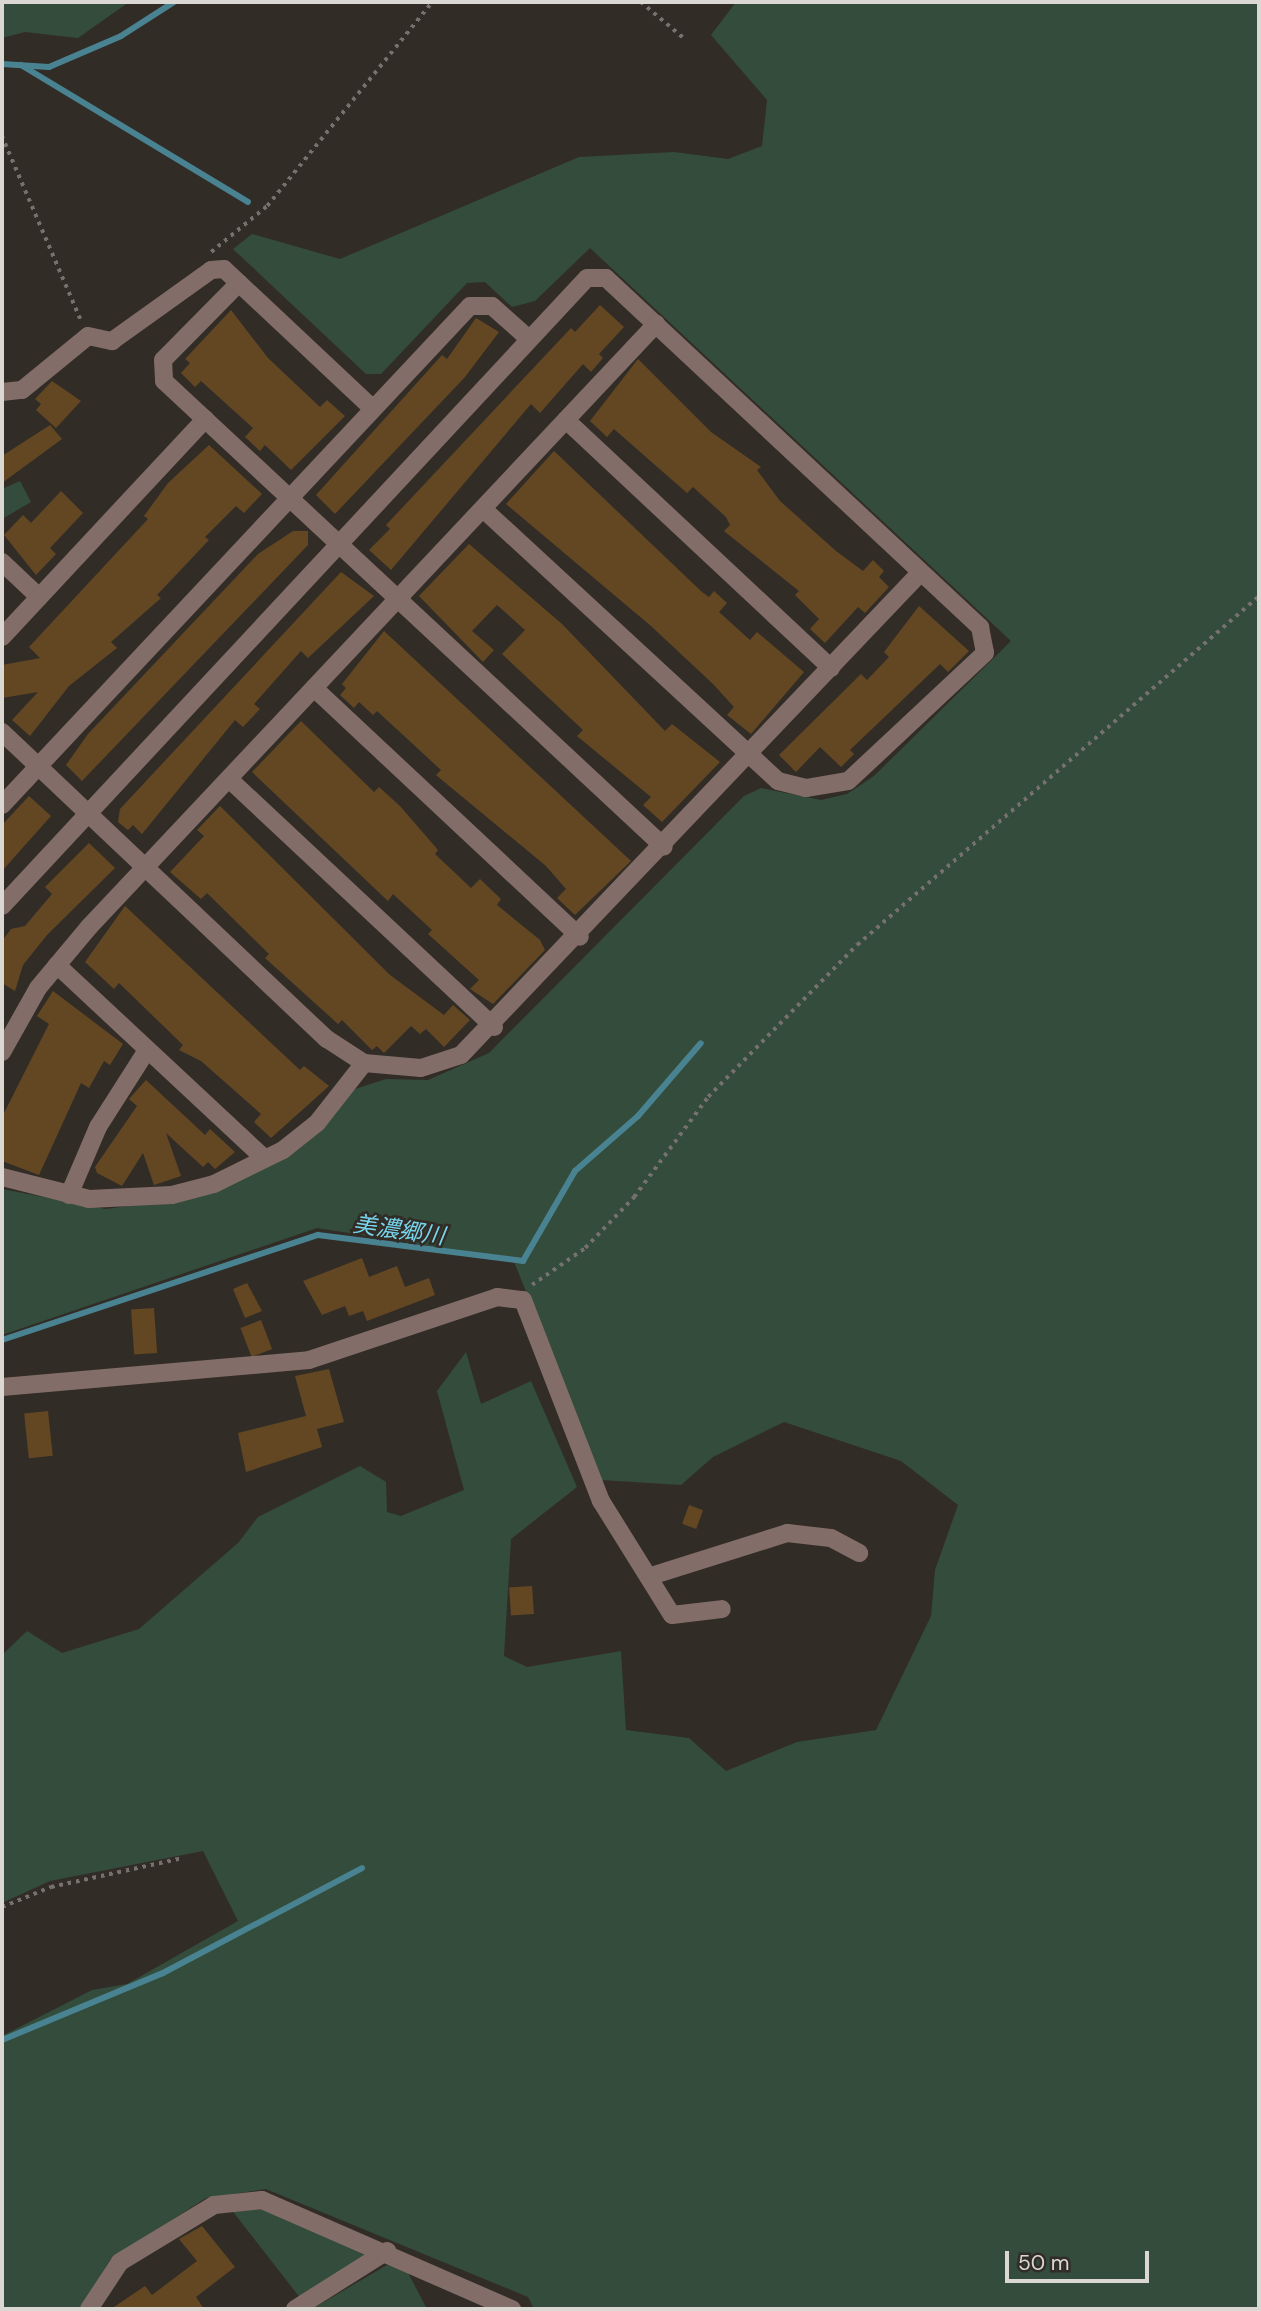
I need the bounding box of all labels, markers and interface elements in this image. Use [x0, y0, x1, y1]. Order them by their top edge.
water label: 美濃郷川 [352, 1210, 446, 1250]
scale bar [1009, 2238, 1152, 2282]
text: 50 m [1018, 2249, 1069, 2277]

